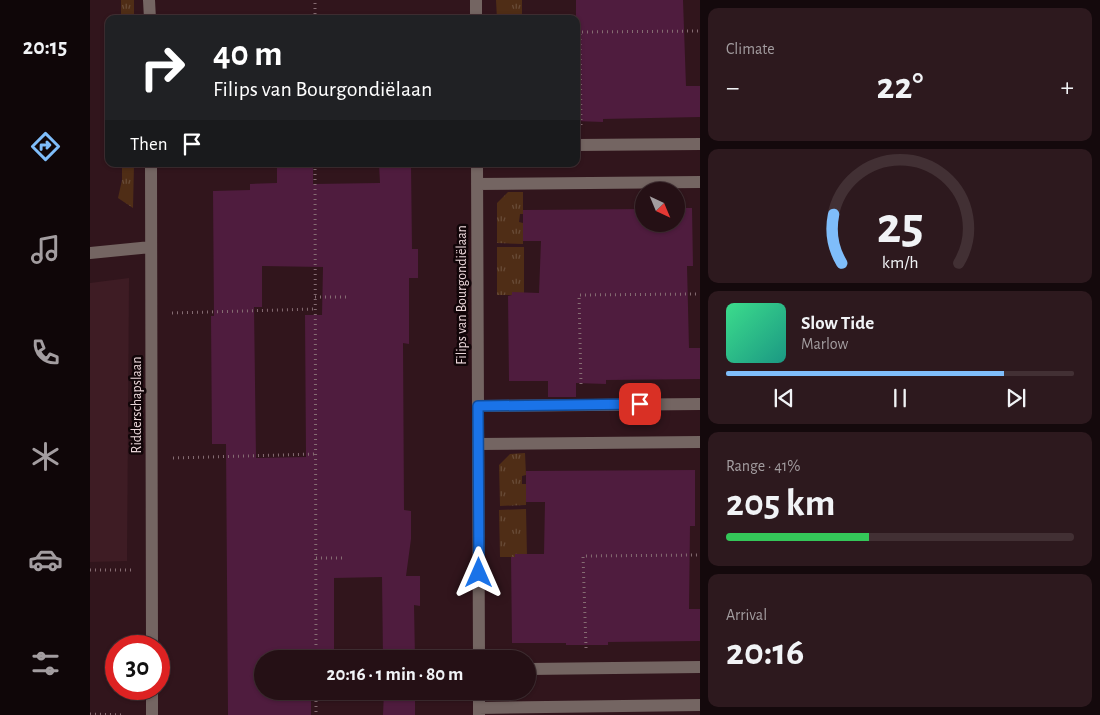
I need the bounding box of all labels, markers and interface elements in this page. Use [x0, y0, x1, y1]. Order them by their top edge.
icon: right [130, 35, 195, 100]
text: 20:15 [23, 36, 67, 58]
text: 40 m [213, 37, 282, 72]
text: Climate [726, 41, 775, 57]
text: 22° [877, 68, 923, 106]
text: − [726, 74, 739, 102]
text: + [1061, 74, 1074, 102]
text: Filips van Bourgondiëlaan [213, 78, 432, 100]
icon: directions [28, 129, 63, 164]
icon: arrive [178, 130, 206, 158]
text: Then [130, 135, 168, 154]
north arrow [635, 182, 685, 232]
map controls [635, 182, 685, 232]
text: 25 [877, 200, 923, 252]
street label: Filips van Bourgondiëlaan [455, 225, 469, 365]
icon: music [28, 232, 63, 267]
text: km/h [882, 254, 918, 272]
text: Slow Tide [801, 314, 874, 333]
icon: phone [28, 335, 63, 370]
text: Marlow [801, 336, 848, 352]
street label: Ridderschapslaan [130, 357, 144, 453]
pin [619, 383, 661, 425]
icon: previous [770, 384, 798, 412]
icon: pause [886, 384, 914, 412]
icon: next [1002, 384, 1030, 412]
icon: arrive [626, 390, 654, 418]
icon: climate [28, 439, 63, 474]
text: Range · 41% [726, 458, 801, 474]
text: 205 km [726, 485, 835, 523]
icon: car [28, 542, 63, 577]
position arrow [452, 546, 504, 598]
text: Arrival [726, 607, 767, 623]
text: 20:16 [726, 634, 804, 672]
speed limit sign: 30 [105, 635, 170, 700]
icon: filters [28, 646, 63, 681]
text: 20:16 · 1 min · 80 m [327, 665, 463, 684]

